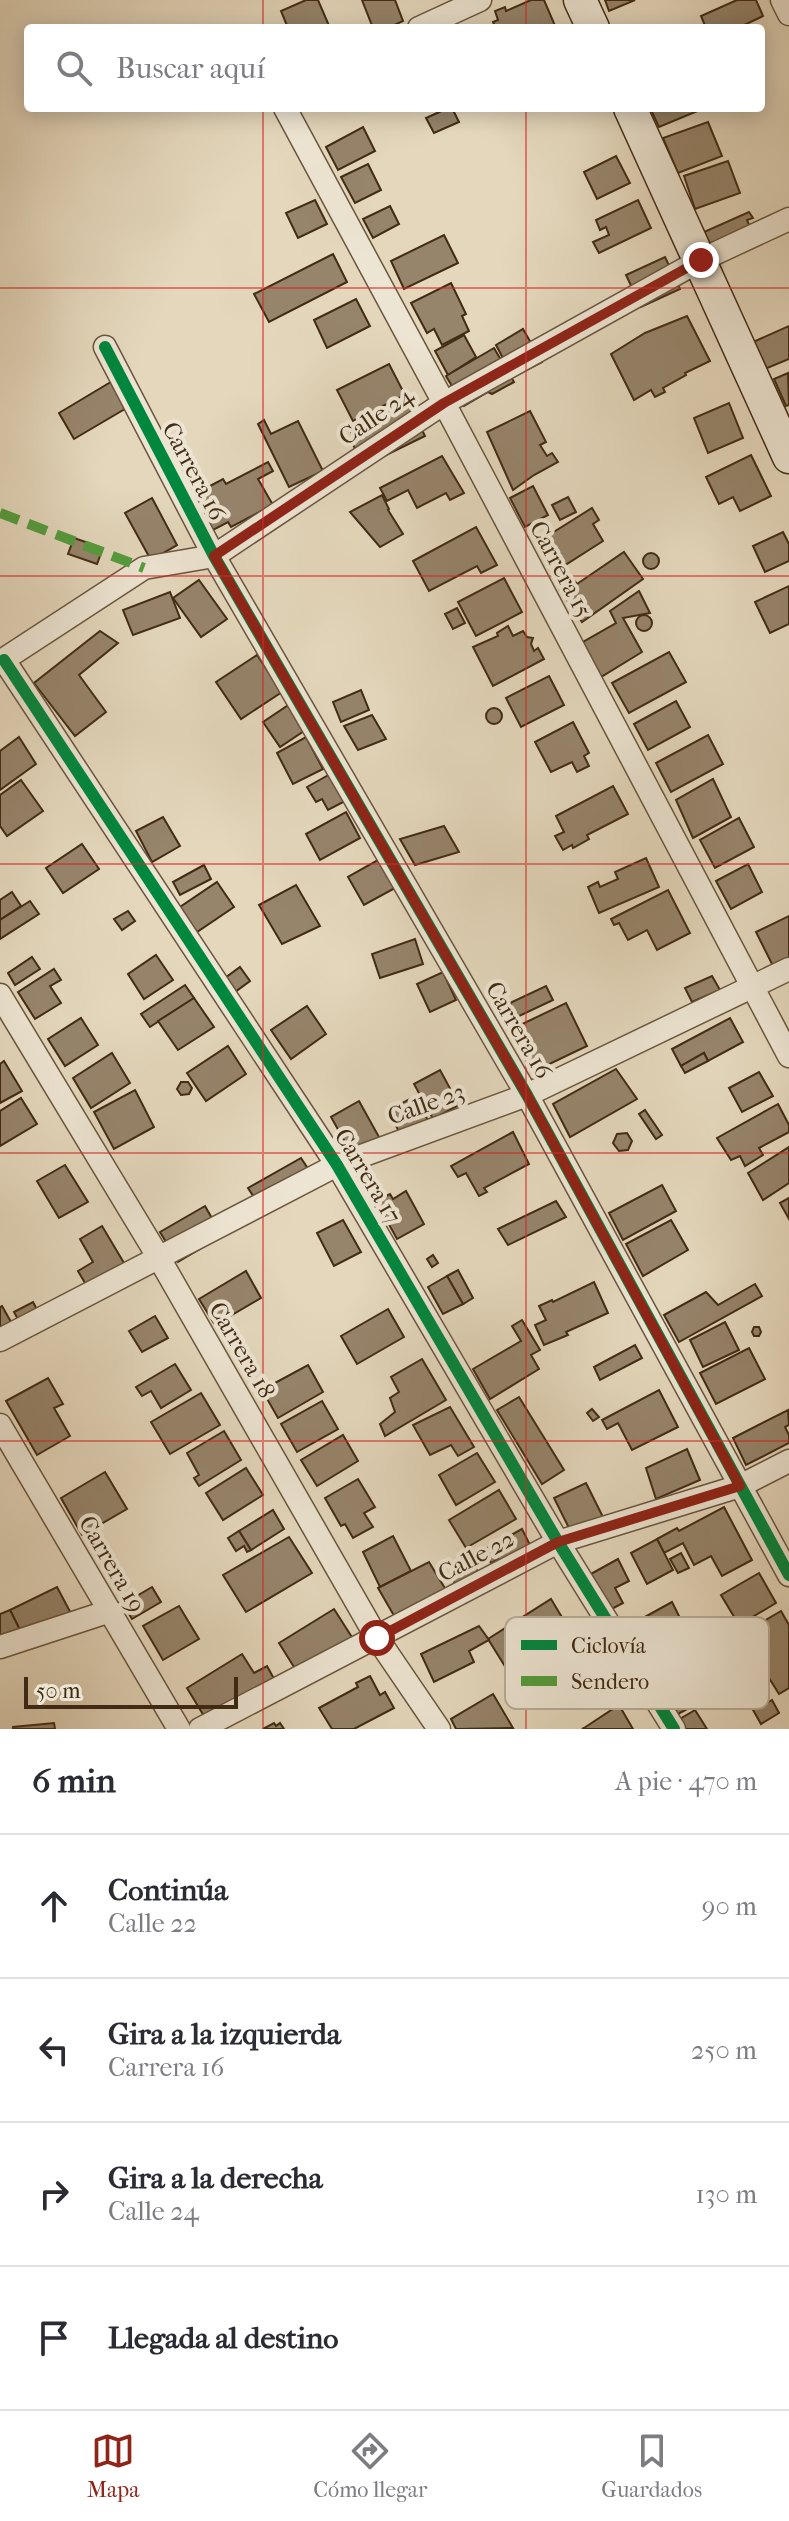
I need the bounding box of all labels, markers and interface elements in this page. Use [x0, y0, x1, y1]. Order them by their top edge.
search box [24, 24, 765, 112]
icon: search [52, 46, 96, 90]
text: Buscar aquí [116, 51, 265, 86]
route end [683, 242, 719, 278]
street label: Calle 24 [333, 380, 419, 451]
street label: Carrera 16 [156, 417, 232, 526]
street label: Carrera 15 [524, 516, 598, 622]
street label: Carrera 16 [480, 977, 558, 1084]
street label: Calle 23 [384, 1077, 468, 1131]
street label: Carrera 17 [329, 1123, 407, 1229]
street label: Carrera 18 [203, 1297, 281, 1403]
street label: Carrera 19 [73, 1511, 151, 1617]
street label: Calle 22 [433, 1524, 519, 1588]
legend [505, 1617, 769, 1709]
route start [359, 1620, 395, 1656]
text: Ciclovía [571, 1633, 647, 1659]
text: Sendero [571, 1669, 649, 1695]
scale bar [24, 1673, 238, 1709]
text: 50 m [36, 1678, 81, 1704]
text: 6 min [32, 1761, 116, 1801]
text: A pie · 470 m [615, 1766, 757, 1797]
text: Continúa [108, 1873, 228, 1908]
icon: ahead [32, 1884, 76, 1928]
text: 90 m [702, 1891, 757, 1922]
text: Calle 22 [108, 1908, 197, 1939]
text: Gira a la izquierda [108, 2017, 341, 2052]
icon: left [32, 2028, 76, 2072]
text: 250 m [691, 2035, 757, 2066]
text: Carrera 16 [108, 2052, 224, 2083]
text: Gira a la derecha [108, 2161, 323, 2196]
icon: right [32, 2172, 76, 2216]
text: 130 m [696, 2179, 757, 2210]
text: Calle 24 [108, 2196, 199, 2227]
icon: arrive [32, 2316, 76, 2360]
text: Llegada al destino [108, 2321, 338, 2356]
tab: Mapa [87, 2429, 139, 2503]
tab: Cómo llegar [313, 2429, 427, 2503]
tab: Guardados [601, 2429, 702, 2503]

